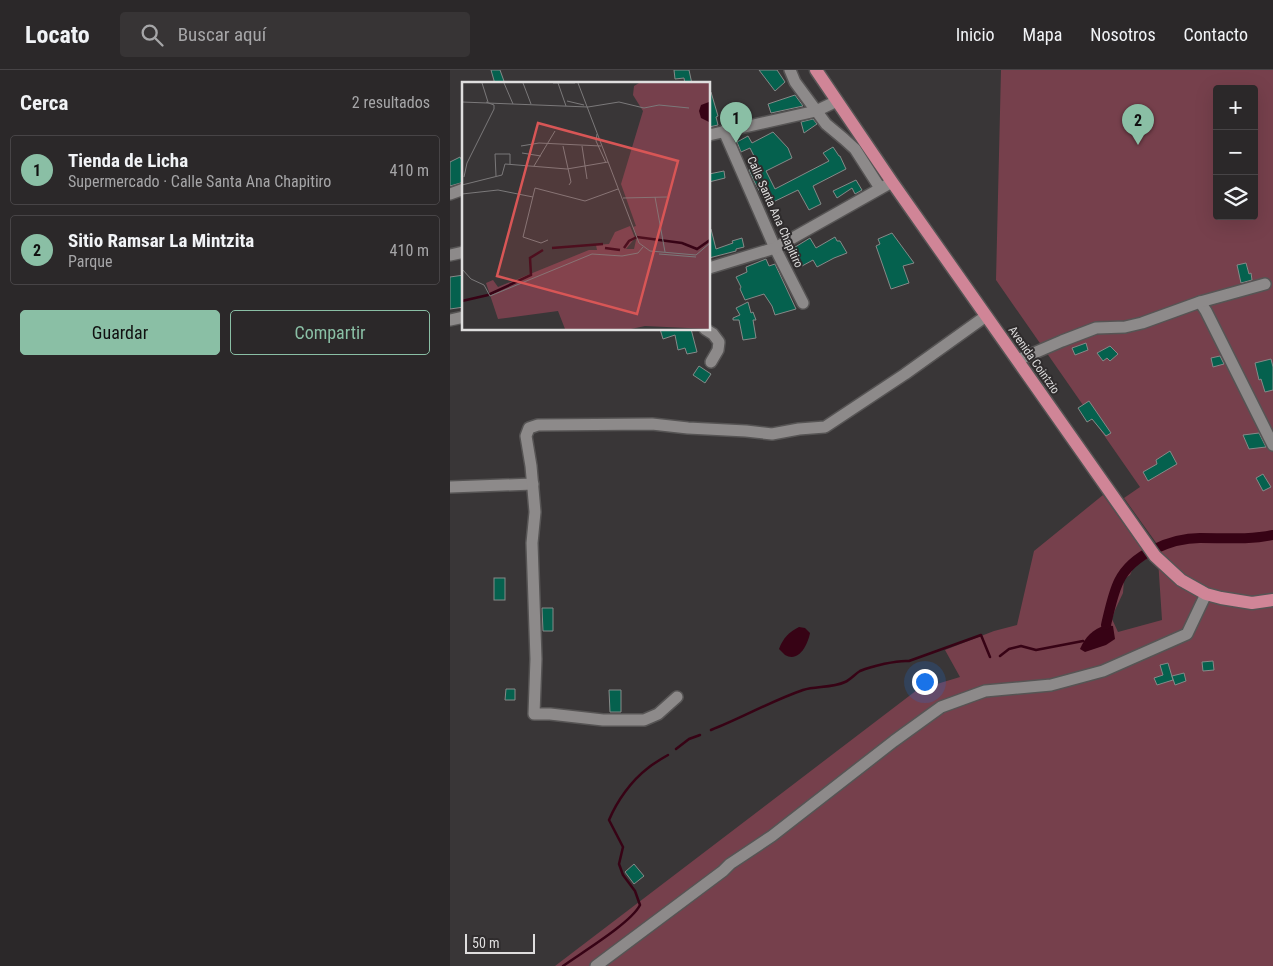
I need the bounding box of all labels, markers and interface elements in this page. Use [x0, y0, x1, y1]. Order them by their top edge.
search box [120, 12, 470, 57]
text: Locato [25, 21, 90, 49]
icon: search [138, 21, 166, 49]
text: Buscar aquí [178, 23, 266, 46]
text: Inicio [956, 24, 995, 45]
text: Mapa [1023, 24, 1062, 45]
text: Nosotros [1090, 24, 1156, 45]
text: Contacto [1184, 24, 1248, 45]
inset map [462, 82, 710, 330]
map controls [1213, 85, 1258, 220]
button: + [1213, 85, 1258, 130]
text: Cerca [20, 91, 68, 115]
text: 2 resultados [352, 93, 430, 112]
pin: 1 [720, 102, 752, 143]
pin: 2 [1122, 104, 1154, 145]
button: − [1213, 130, 1258, 175]
text: Tienda de Licha [68, 149, 188, 172]
street label: Calle Santa Ana Chapitiro [744, 154, 806, 270]
text: 1 [33, 161, 41, 180]
text: 410 m [390, 161, 429, 180]
text: Supermercado · Calle Santa Ana Chapitiro [68, 172, 331, 191]
button: layers [1213, 175, 1258, 220]
text: Sitio Ramsar La Mintzita [68, 229, 254, 252]
text: 2 [33, 241, 41, 260]
text: 410 m [390, 241, 429, 260]
text: Parque [68, 252, 112, 271]
button: Guardar [20, 310, 220, 355]
button: Compartir [230, 310, 430, 355]
street label: Avenida Cointzio [1006, 323, 1062, 397]
your location [912, 669, 938, 695]
scale bar [465, 931, 535, 954]
text: 50 m [472, 935, 500, 951]

